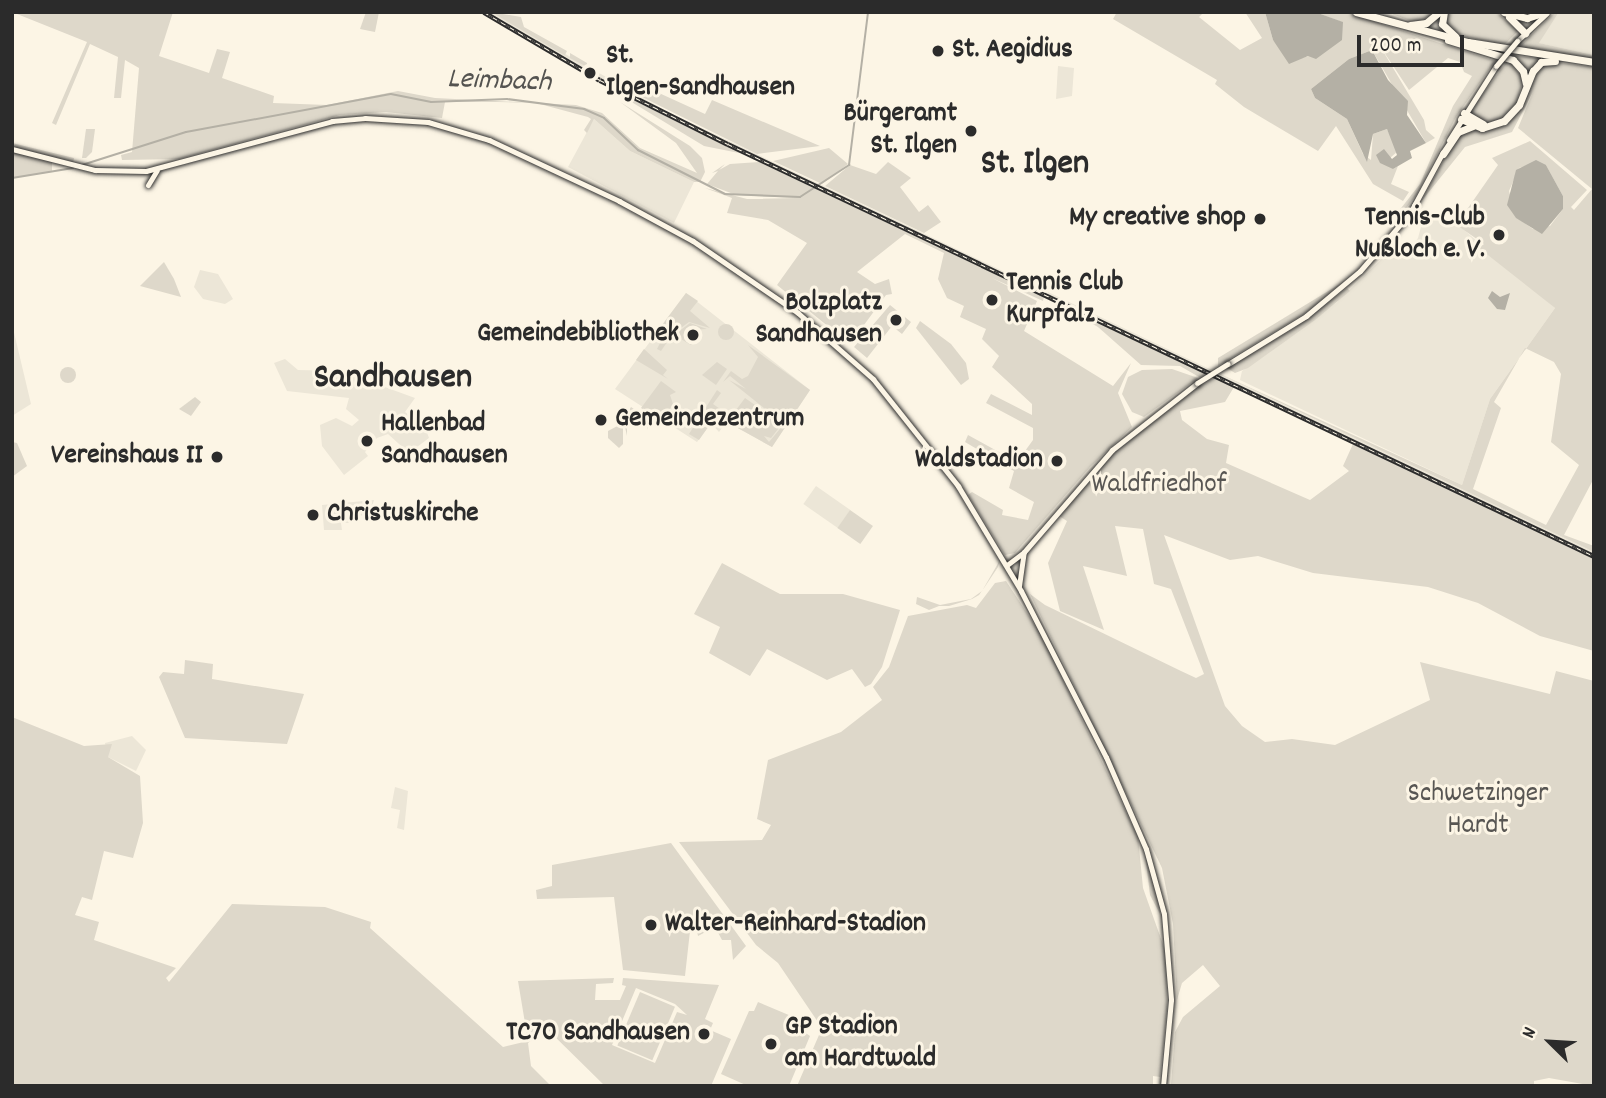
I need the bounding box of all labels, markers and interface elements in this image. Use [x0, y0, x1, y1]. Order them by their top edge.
scale bar [1361, 21, 1468, 65]
text: 200 m [1370, 32, 1421, 62]
place label: St. Aegidius [952, 34, 1073, 68]
place label: St. Ilgen-Sandhausen [606, 40, 795, 106]
marker: St. Aegidius [930, 43, 946, 59]
water label: Leimbach [446, 63, 552, 103]
marker: St. Ilgen-Sandhausen [580, 63, 600, 83]
place label: Bürgeramt St. Ilgen [844, 98, 957, 164]
marker: Bürgeramt St. Ilgen [963, 123, 979, 139]
district label: St. Ilgen [981, 144, 1089, 186]
place label: My creative shop [1069, 202, 1246, 236]
place label: Tennis-Club Nußloch e. V. [1355, 202, 1485, 268]
marker: My creative shop [1252, 211, 1268, 227]
marker: Tennis-Club Nußloch e. V. [1491, 227, 1507, 243]
place label: Tennis Club Kurpfalz [1006, 267, 1123, 333]
place label: Bolzplatz Sandhausen [755, 287, 882, 353]
marker: Tennis Club Kurpfalz [984, 292, 1000, 308]
marker: Bolzplatz Sandhausen [888, 312, 904, 328]
place label: Gemeindebibliothek [477, 318, 679, 352]
marker: Gemeindebibliothek [685, 327, 701, 343]
district label: Sandhausen [314, 358, 472, 400]
place label: Gemeindezentrum [615, 403, 804, 437]
place label: Hallenbad Sandhausen [381, 408, 508, 474]
marker: Gemeindezentrum [593, 412, 609, 428]
marker: Hallenbad Sandhausen [359, 433, 375, 449]
place label: Vereinshaus II [51, 440, 203, 474]
place label: Waldstadion [915, 444, 1043, 478]
marker: Vereinshaus II [209, 449, 225, 465]
marker: Waldstadion [1049, 453, 1065, 469]
park label: Waldfriedhof [1092, 469, 1226, 503]
place label: Christuskirche [327, 498, 479, 532]
marker: Christuskirche [305, 507, 321, 523]
park label: Schwetzinger Hardt [1408, 778, 1548, 844]
place label: Walter-Reinhard-Stadion [665, 908, 926, 942]
marker: Walter-Reinhard-Stadion [643, 917, 659, 933]
north arrow [1515, 1007, 1585, 1077]
place label: GP Stadion am Hardtwald [785, 1011, 936, 1077]
place label: TC70 Sandhausen [506, 1017, 690, 1051]
text: N [1516, 1023, 1545, 1043]
marker: TC70 Sandhausen [696, 1026, 712, 1042]
marker: GP Stadion am Hardtwald [763, 1036, 779, 1052]

